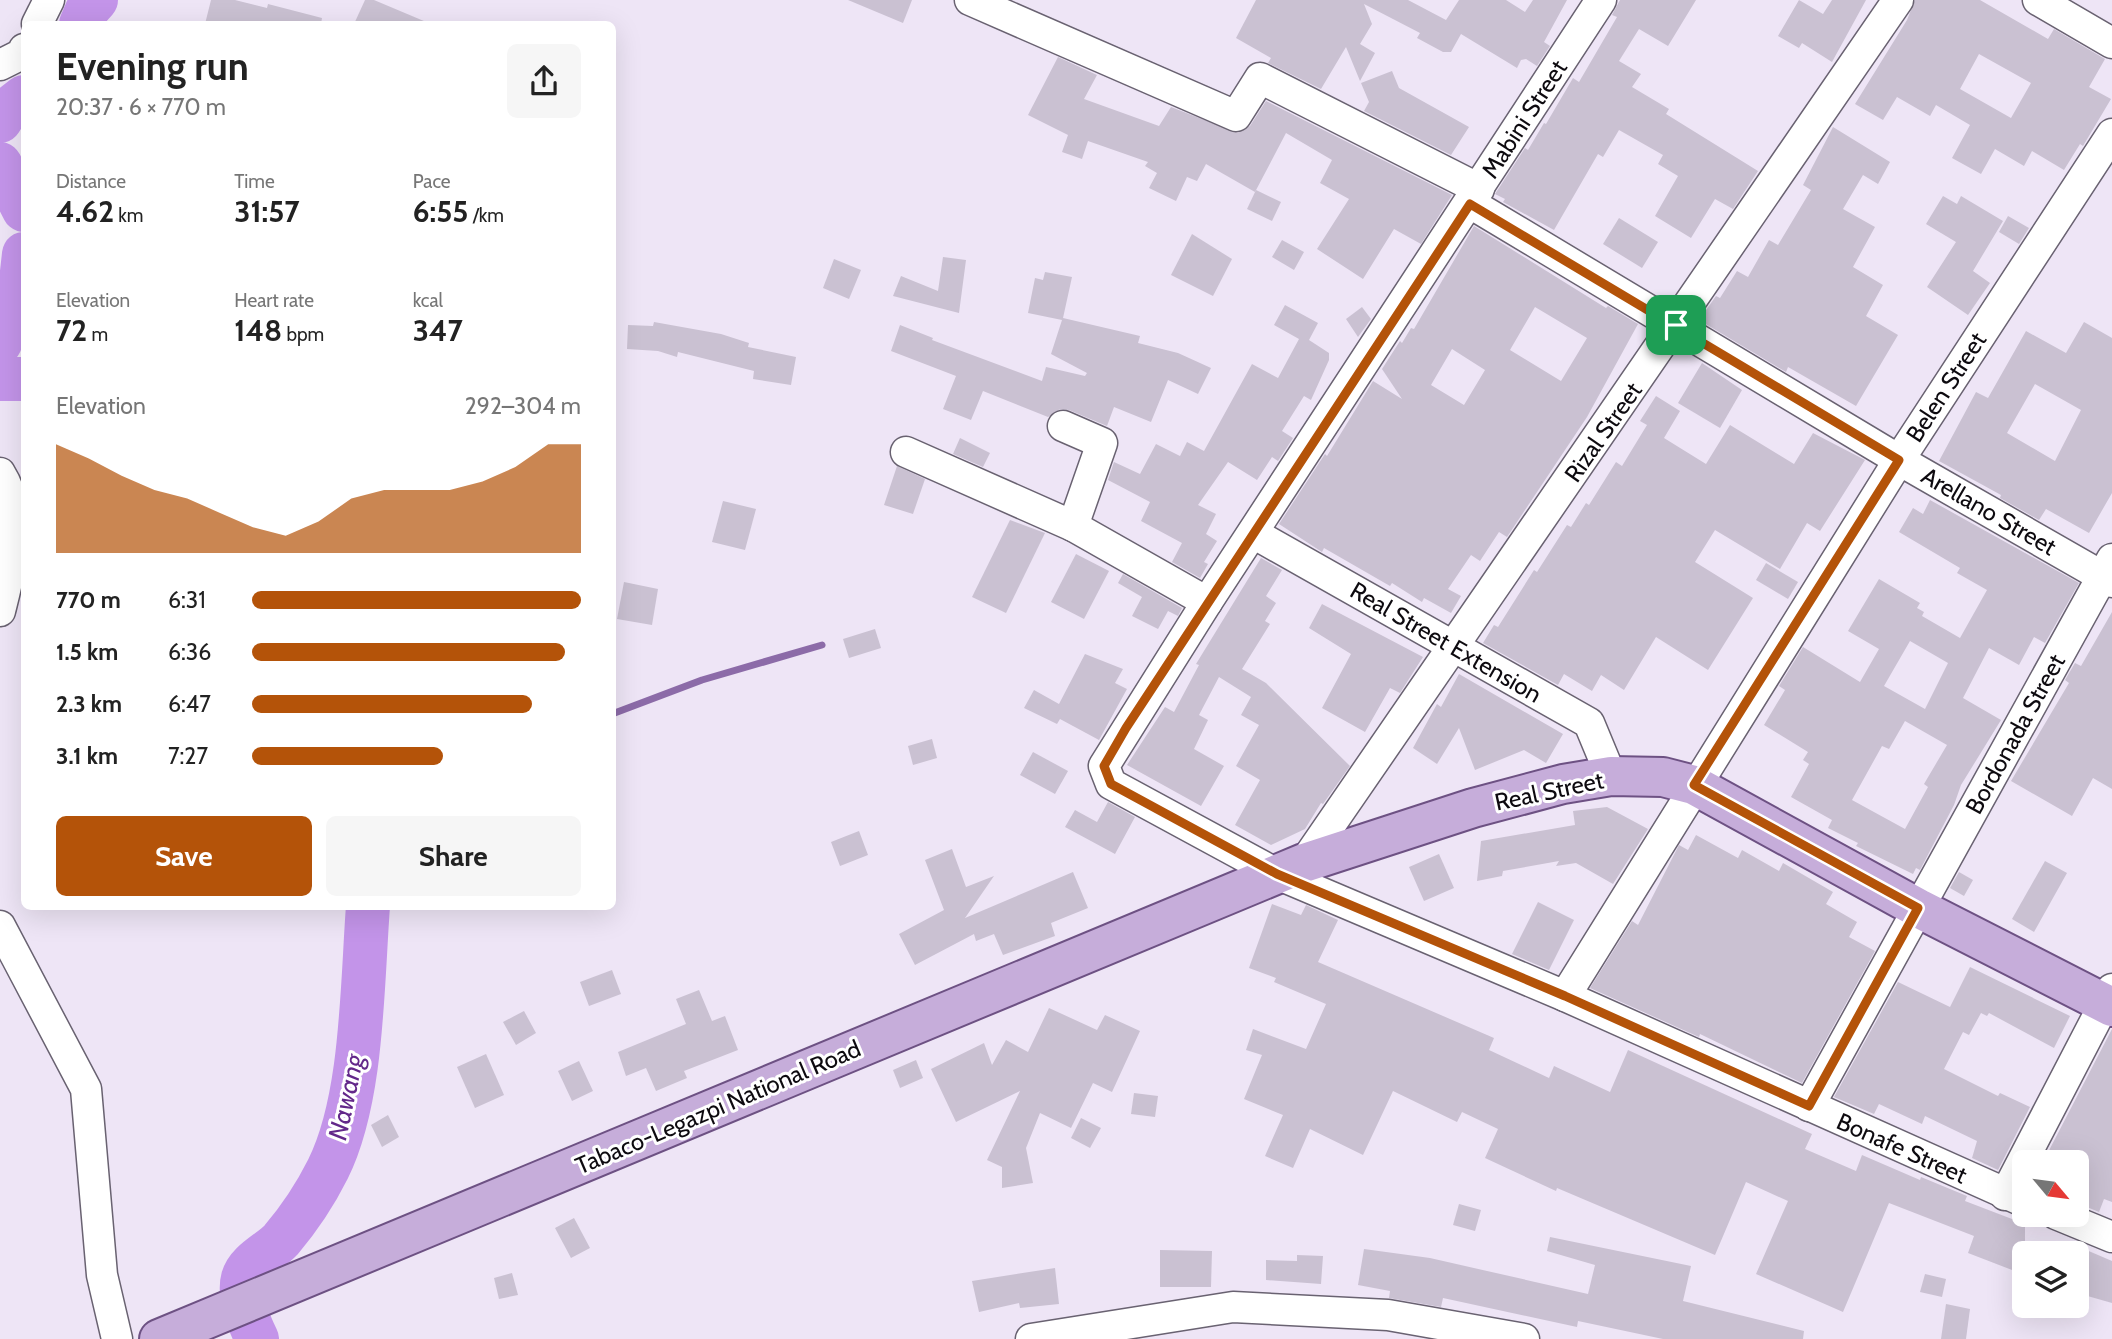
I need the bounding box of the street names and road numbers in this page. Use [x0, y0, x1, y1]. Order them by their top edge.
street label: Mabini Street [1475, 55, 1573, 183]
street label: Belen Street [1900, 327, 1992, 447]
street label: Rizal Street [1558, 377, 1648, 487]
street label: Arellano Street [1916, 461, 2062, 561]
street label: Real Street Extension [1345, 575, 1547, 709]
street label: Bordonada Street [1959, 649, 2071, 819]
street label: Real Street [1492, 765, 1606, 817]
street label: Tabaco-Legazpi National Road [571, 1034, 865, 1180]
street label: Bonafe Street [1832, 1106, 1972, 1190]

